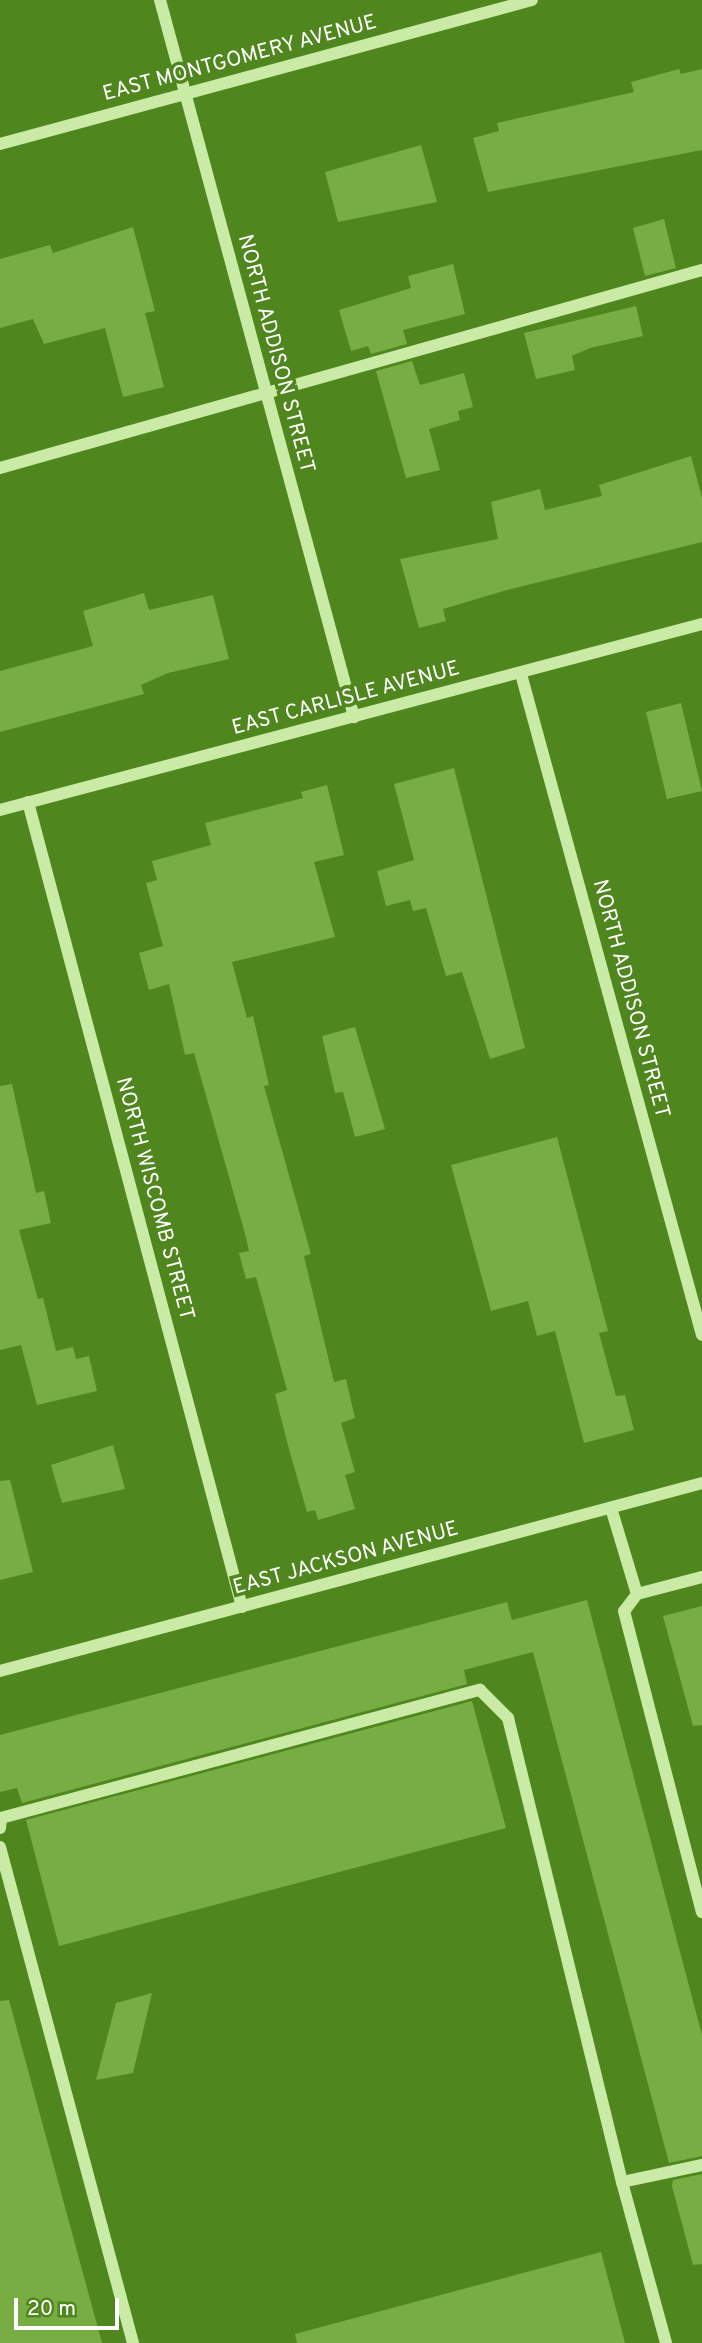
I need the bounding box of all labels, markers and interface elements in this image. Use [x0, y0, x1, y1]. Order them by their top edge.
street label: EAST MONTGOMERY AVENUE [99, 10, 381, 108]
street label: NORTH ADDISON STREET [231, 232, 319, 476]
street label: EAST CARLISLE AVENUE [229, 656, 463, 742]
street label: NORTH ADDISON STREET [586, 877, 674, 1121]
street label: NORTH WISCOMB STREET [109, 1075, 199, 1323]
street label: EAST JACKSON AVENUE [230, 1517, 462, 1601]
scale bar [18, 2284, 122, 2328]
text: 20 m [27, 2296, 76, 2323]

